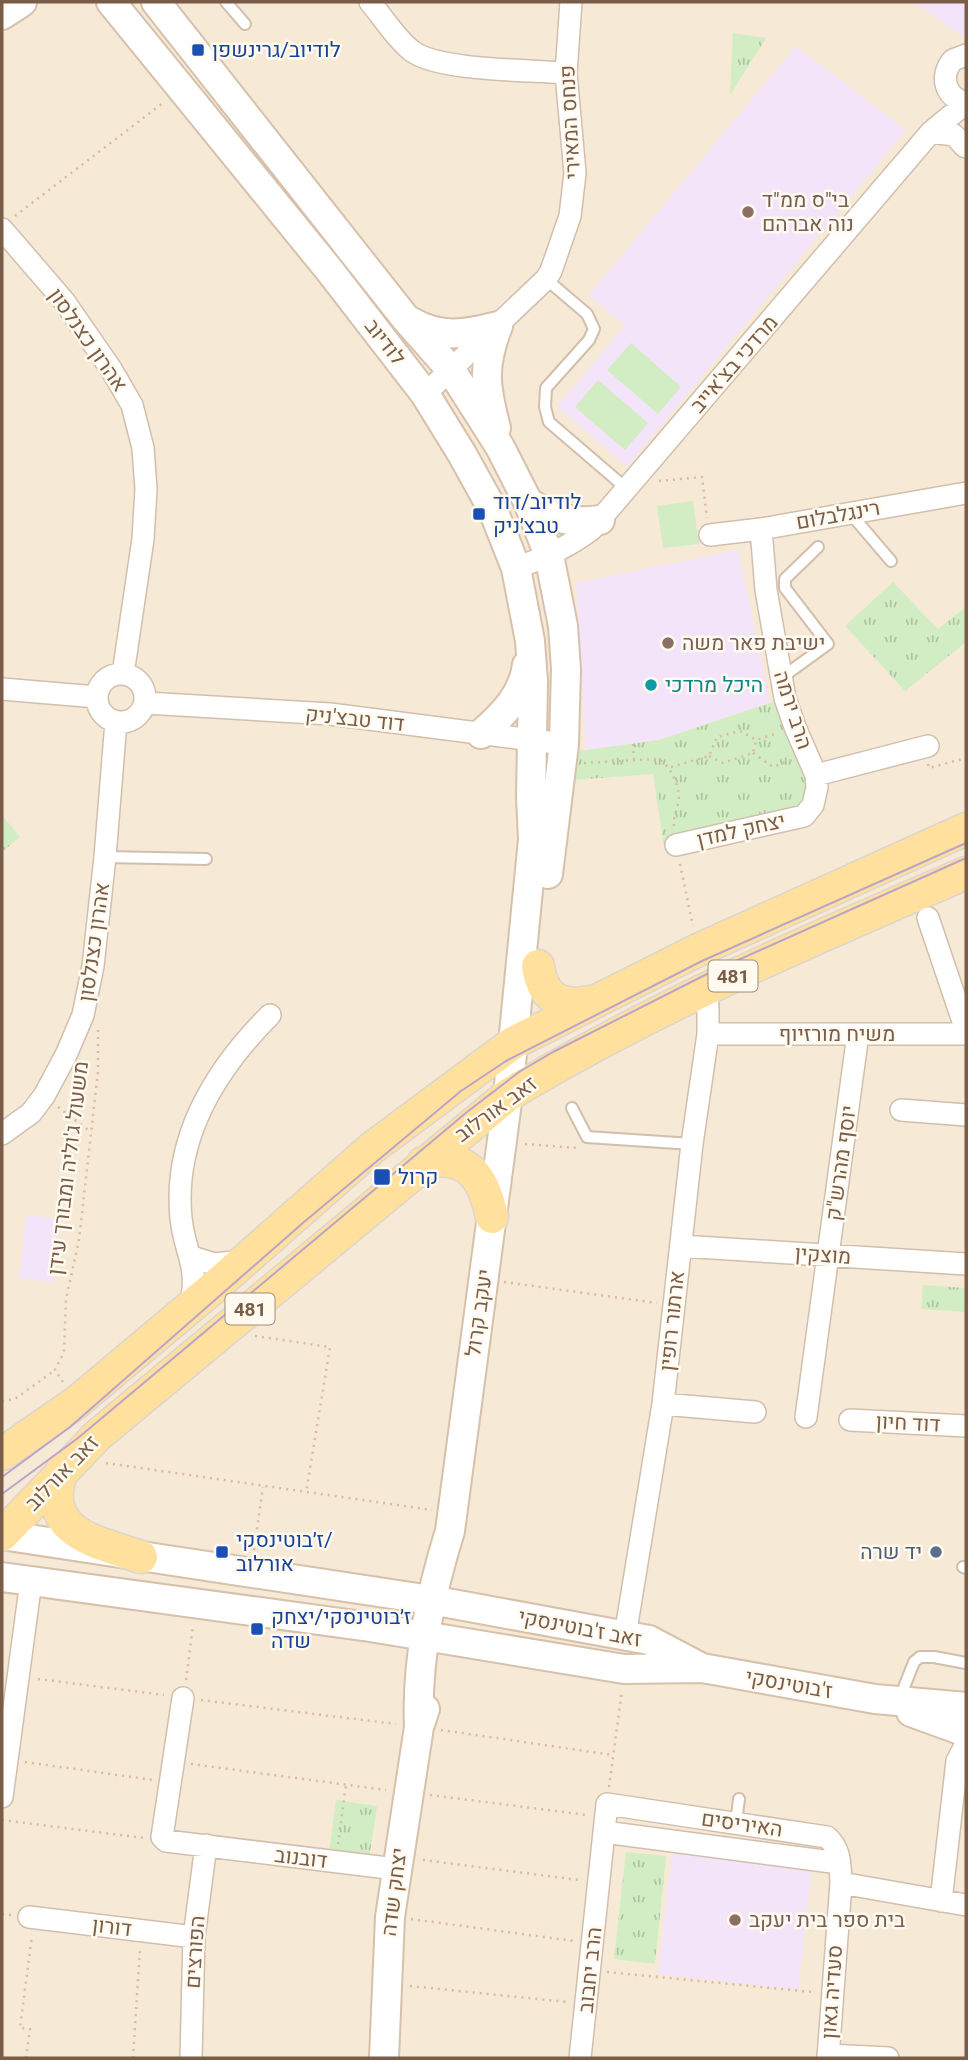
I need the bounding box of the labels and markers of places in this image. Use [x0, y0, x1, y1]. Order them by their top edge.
place label: לודיוב/גרינשפן [212, 38, 341, 62]
marker: לודיוב/גרינשפן [190, 42, 206, 58]
place label: בי"ס ממ"ד נוה אברהם [762, 188, 854, 236]
marker: בי"ס ממ"ד נוה אברהם [740, 204, 756, 220]
place label: לודיוב/דוד טבצ׳ניק [493, 490, 581, 538]
marker: לודיוב/דוד טבצ׳ניק [471, 506, 487, 522]
place label: ישיבת פאר משה [682, 631, 825, 655]
marker: ישיבת פאר משה [660, 635, 676, 651]
place label: היכל מרדכי [665, 673, 763, 697]
marker: היכל מרדכי [643, 677, 659, 693]
place label: קרול [398, 1165, 438, 1189]
marker: קרול [372, 1167, 392, 1187]
place label: ז׳בוטינסקי/ אורלוב [236, 1528, 333, 1576]
place label: יד שרה [860, 1540, 922, 1564]
marker: ז׳בוטינסקי/ אורלוב [214, 1544, 230, 1560]
marker: יד שרה [928, 1544, 944, 1560]
place label: ז׳בוטינסקי/יצחק שדה [271, 1605, 411, 1653]
marker: ז׳בוטינסקי/יצחק שדה [249, 1621, 265, 1637]
place label: בית ספר בית יעקב [749, 1908, 905, 1932]
marker: בית ספר בית יעקב [727, 1912, 743, 1928]

